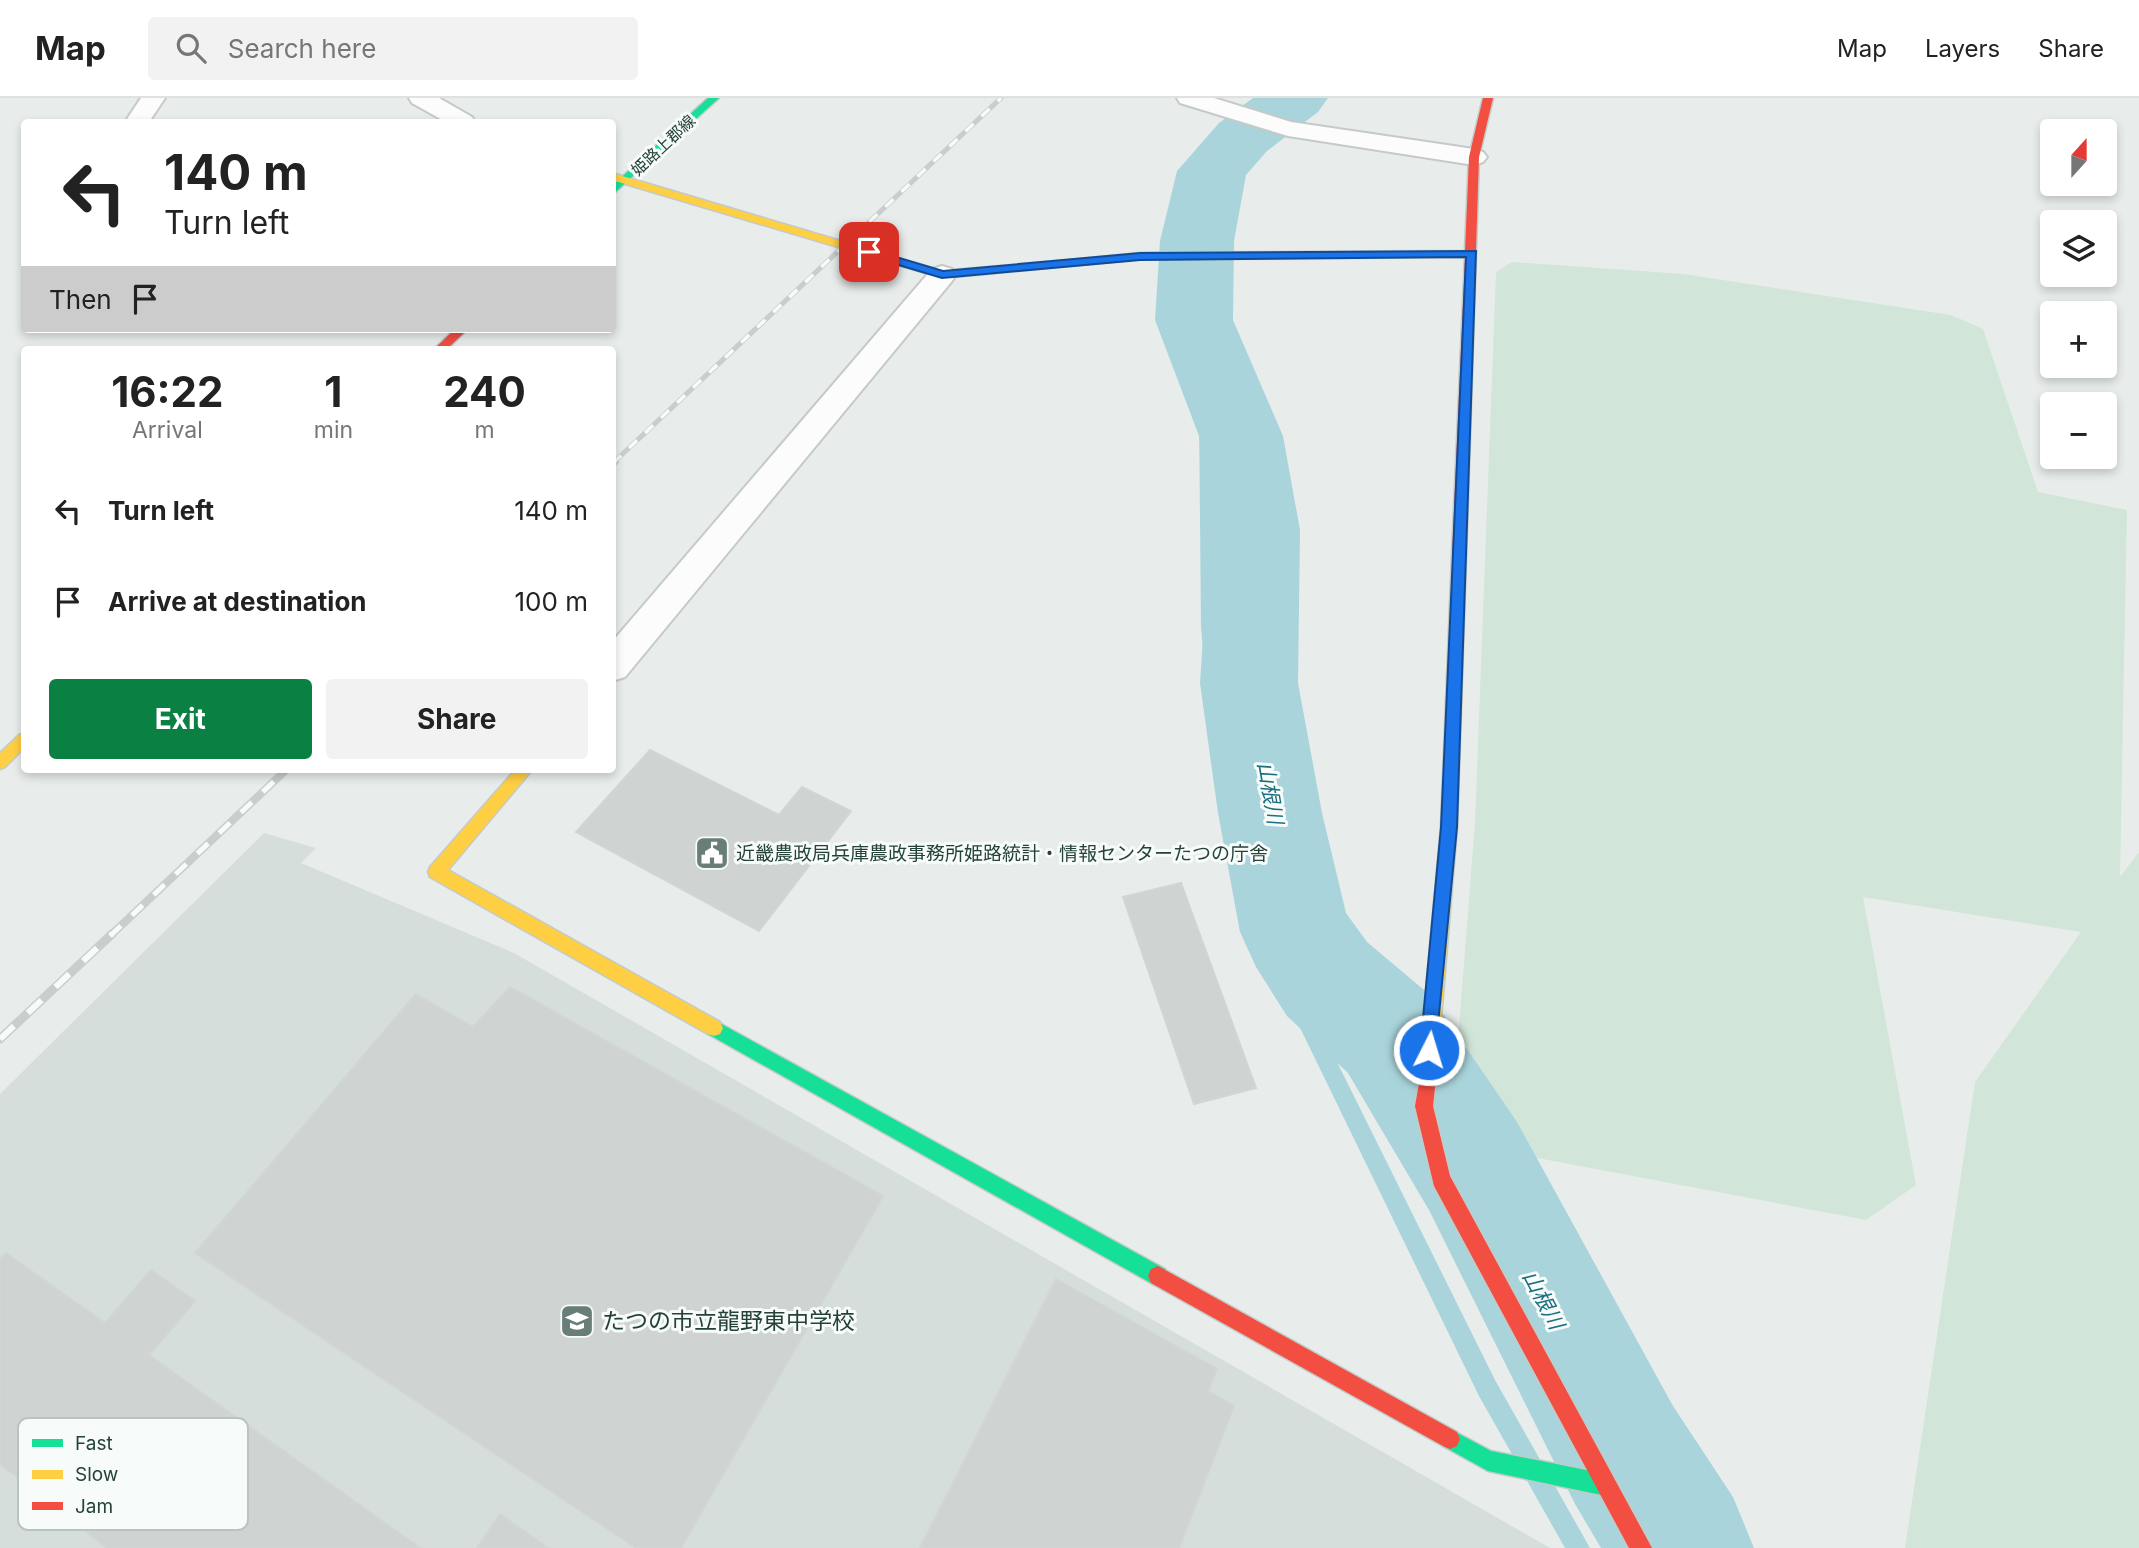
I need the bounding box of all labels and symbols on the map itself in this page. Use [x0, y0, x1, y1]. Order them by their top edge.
street label: 姫路上郡線 [627, 110, 699, 180]
north arrow [2040, 119, 2118, 196]
pin [839, 222, 899, 282]
water label: 山根川 [1253, 760, 1289, 828]
public building icon: 近畿農政局兵庫農政事務所姫路統計・情報センターたつの庁舎 [693, 834, 731, 872]
place label: 近畿農政局兵庫農政事務所姫路統計・情報センターたつの庁舎 [736, 842, 1268, 865]
position arrow [1392, 1013, 1466, 1087]
water label: 山根川 [1518, 1266, 1570, 1335]
school or university icon: たつの市立龍野東中学校 [558, 1302, 596, 1340]
place label: たつの市立龍野東中学校 [602, 1307, 855, 1335]
legend [18, 1418, 248, 1530]
text: Fast [75, 1432, 113, 1455]
text: Slow [75, 1463, 118, 1486]
text: Jam [75, 1495, 113, 1518]

